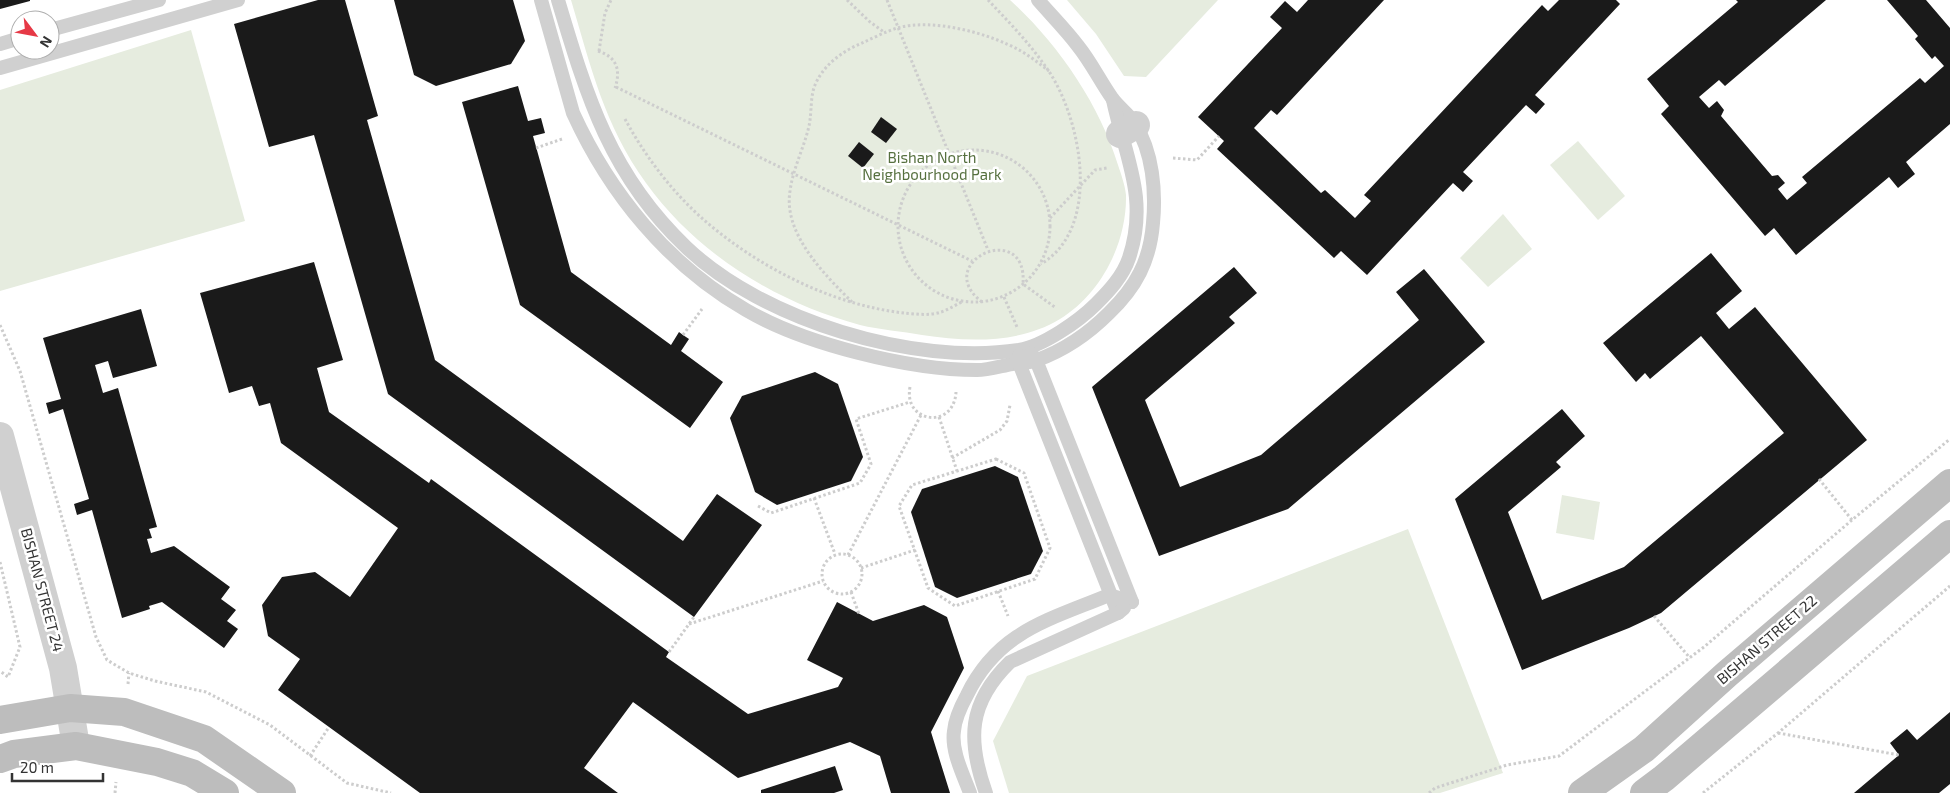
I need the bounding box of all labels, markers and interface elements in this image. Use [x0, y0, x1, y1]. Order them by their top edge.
north arrow [10, 10, 60, 60]
text: N [37, 33, 56, 51]
park label: Bishan North Neighbourhood Park [862, 148, 1002, 183]
street label: BISHAN STREET 24 [18, 526, 68, 654]
street label: BISHAN STREET 22 [1713, 591, 1820, 688]
scale bar [12, 750, 104, 782]
text: 20 m [20, 758, 54, 776]

